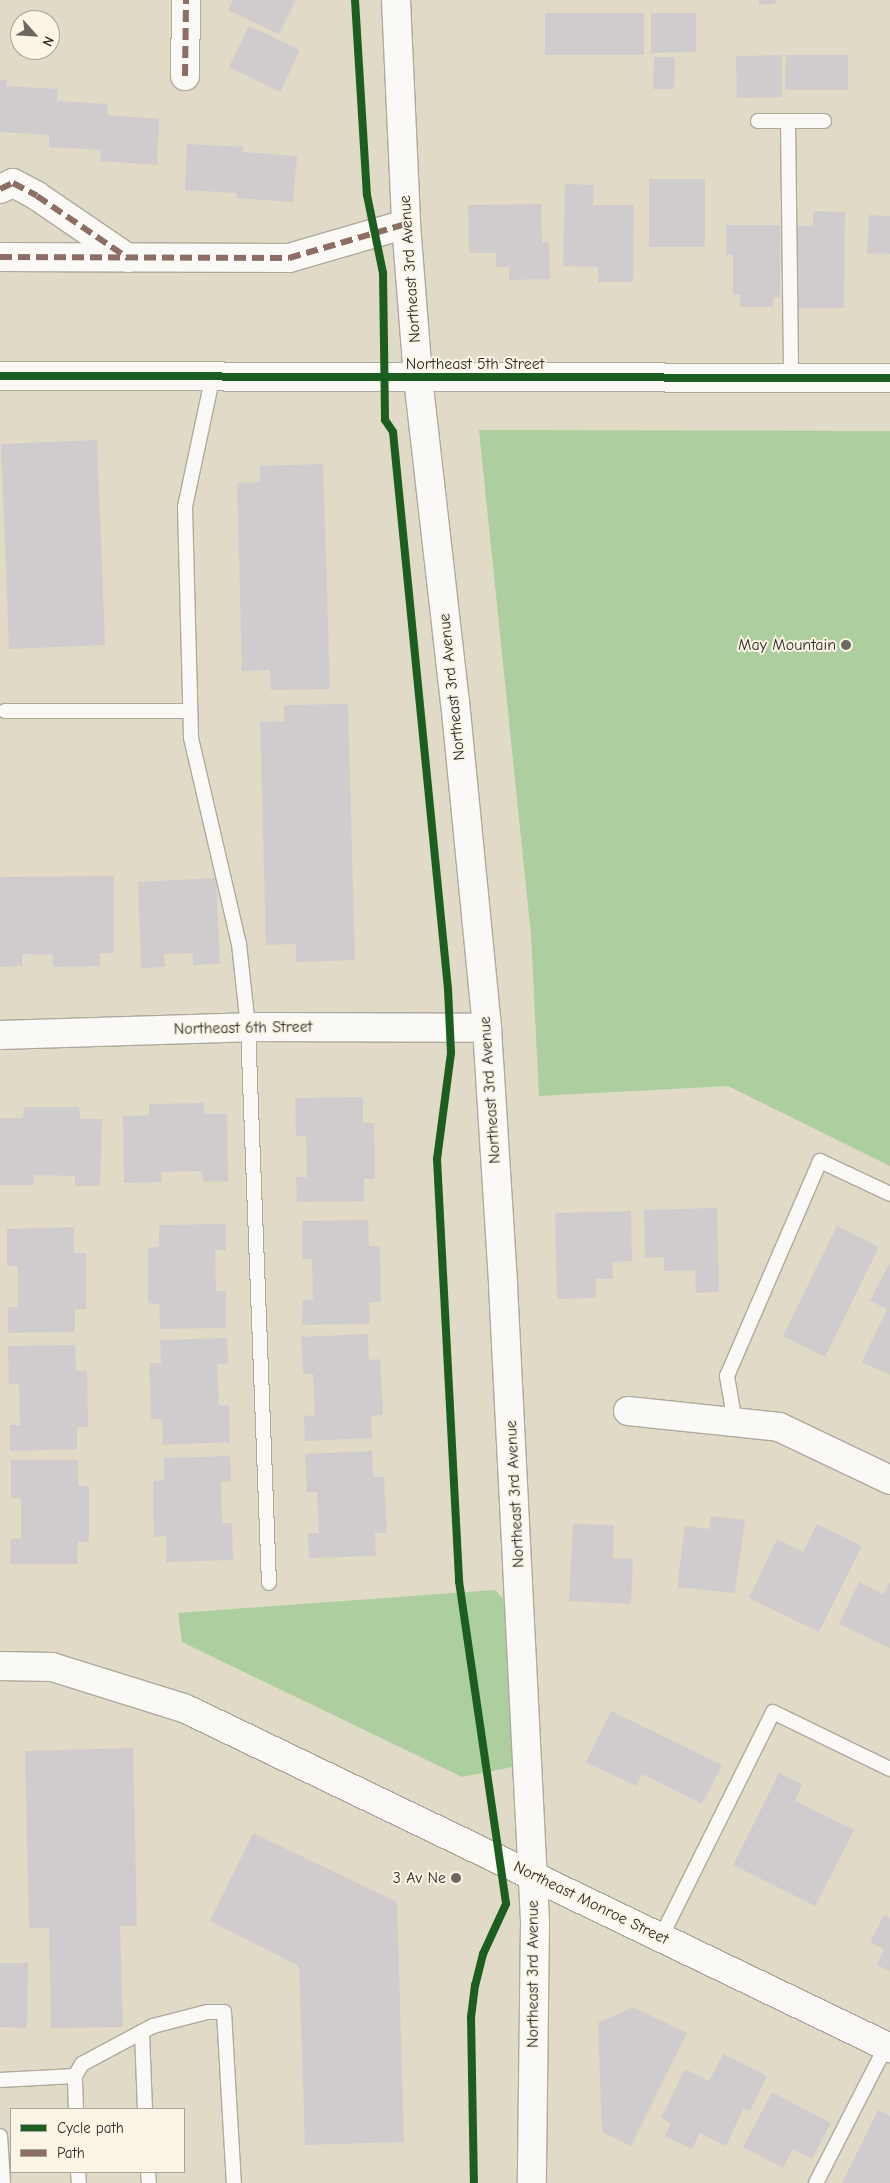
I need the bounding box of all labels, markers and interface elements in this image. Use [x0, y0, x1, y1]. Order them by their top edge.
north arrow [10, 10, 60, 60]
text: N [38, 34, 58, 49]
street label: Northeast 3rd Avenue [395, 195, 425, 343]
street label: Northeast 5th Street [406, 354, 544, 374]
street label: Northeast 3rd Avenue [435, 612, 469, 762]
place label: May Mountain [738, 635, 836, 655]
marker: May Mountain [840, 639, 852, 651]
street label: Northeast 3rd Avenue [475, 1016, 505, 1164]
street label: Northeast 6th Street [174, 1017, 312, 1039]
street label: Northeast 3rd Avenue [502, 1420, 528, 1568]
street label: Northeast Monroe Street [510, 1857, 672, 1949]
place label: 3 Av Ne [393, 1868, 446, 1888]
marker: 3 Av Ne [450, 1872, 462, 1884]
street label: Northeast 3rd Avenue [523, 1900, 543, 2048]
legend [10, 2108, 185, 2173]
text: Cycle path [57, 2119, 124, 2137]
text: Path [57, 2144, 85, 2162]

